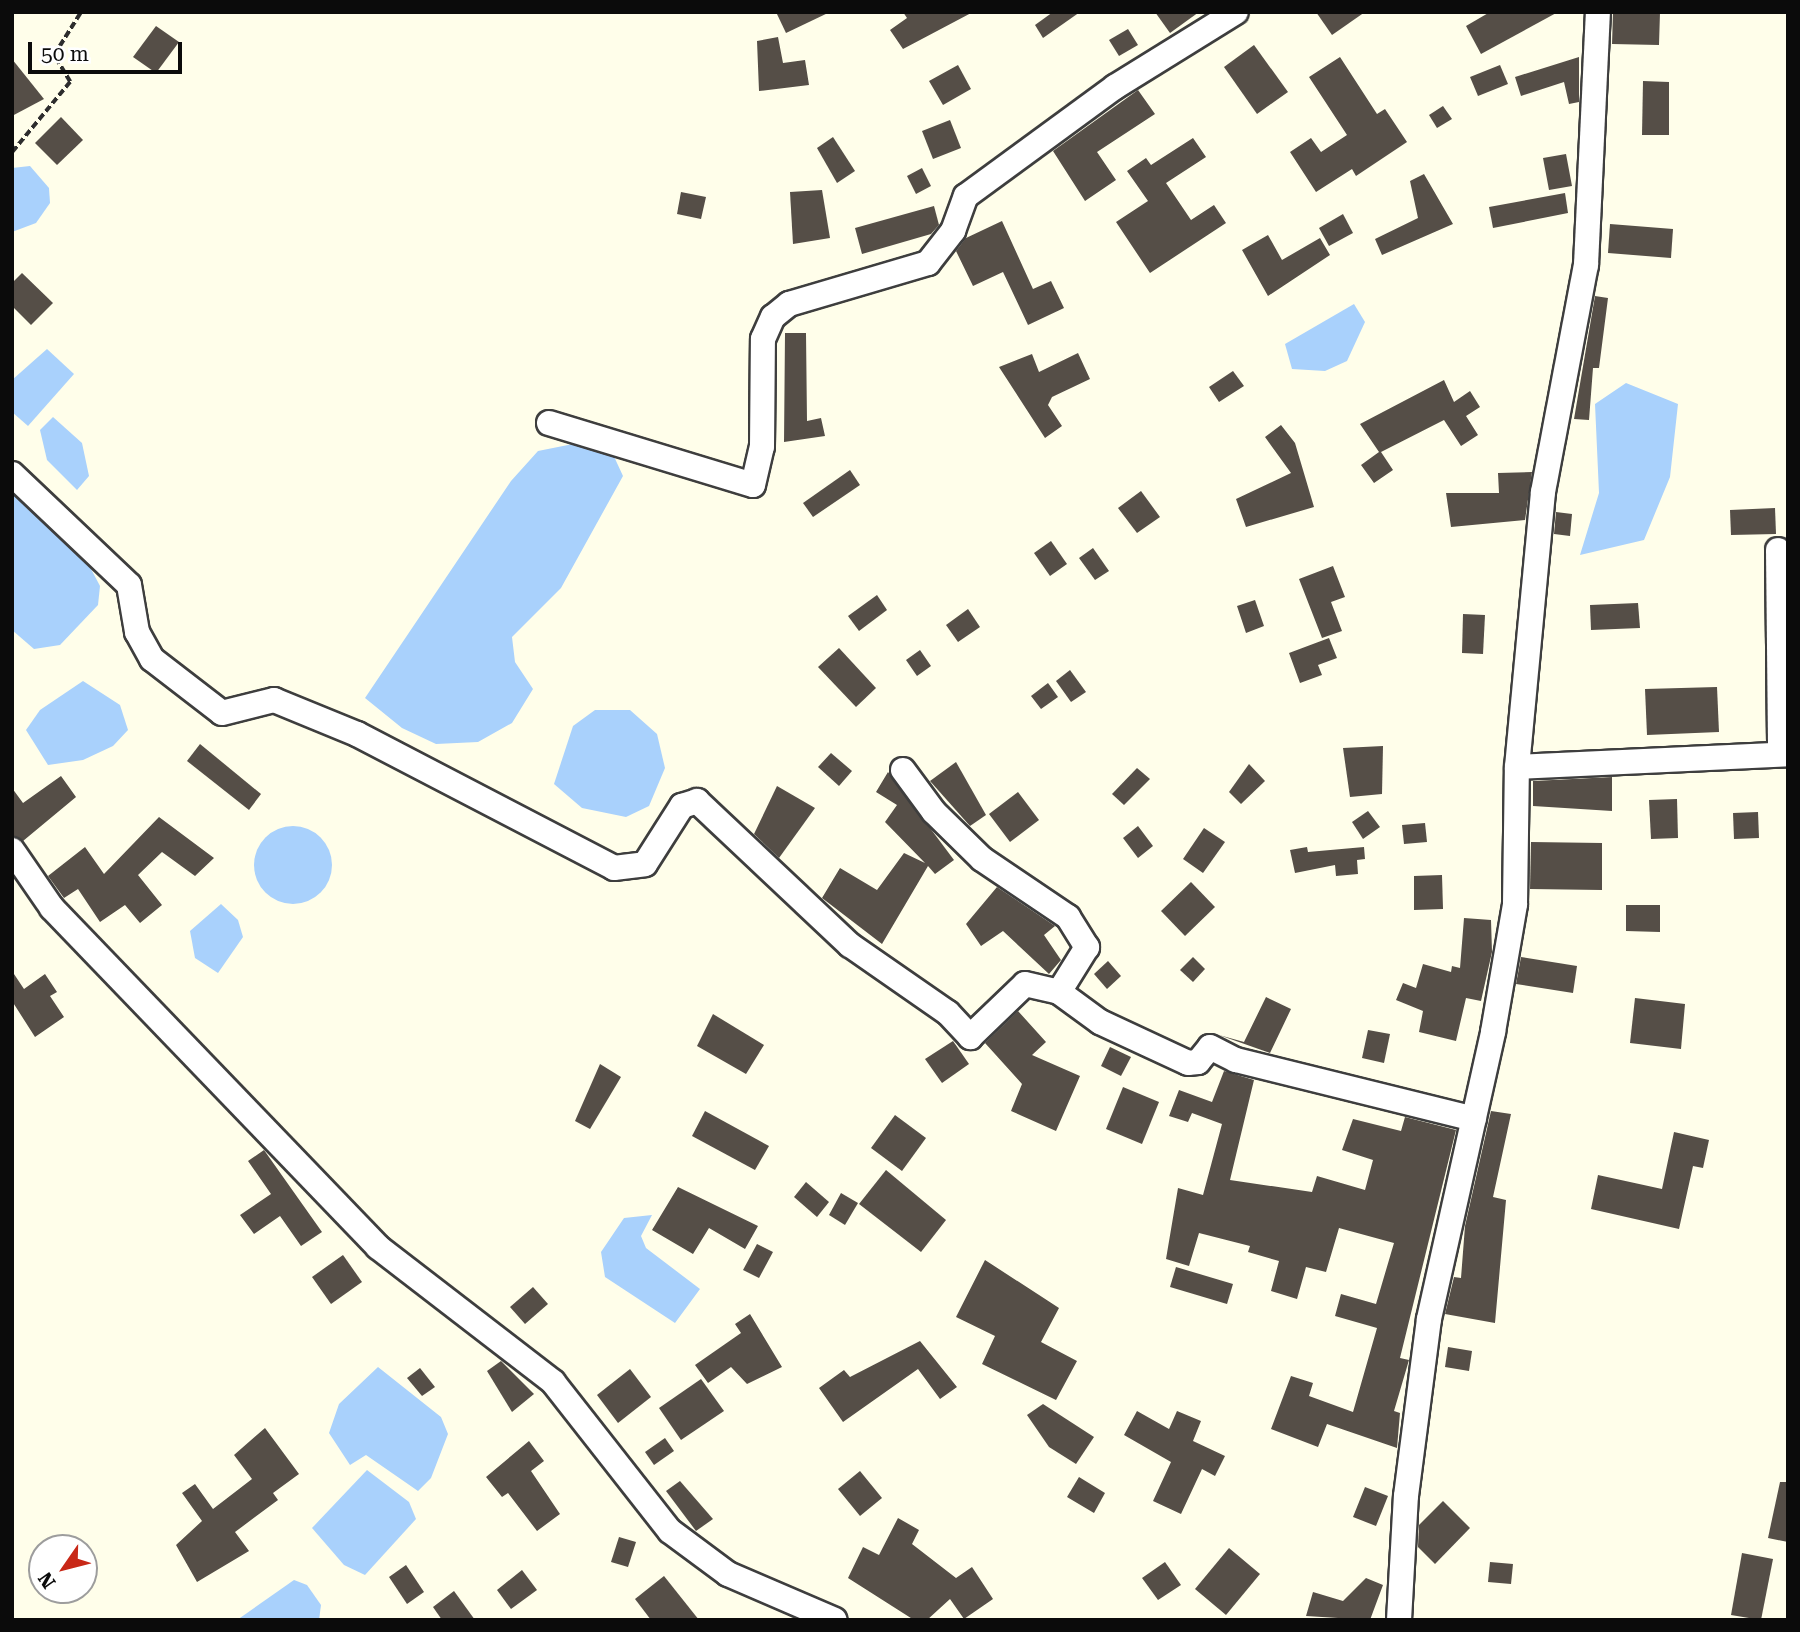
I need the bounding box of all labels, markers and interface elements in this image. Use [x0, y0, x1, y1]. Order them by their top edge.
scale bar [32, 28, 186, 72]
text: 50 m [41, 42, 89, 66]
north arrow [28, 1534, 98, 1604]
text: N [33, 1568, 61, 1593]

